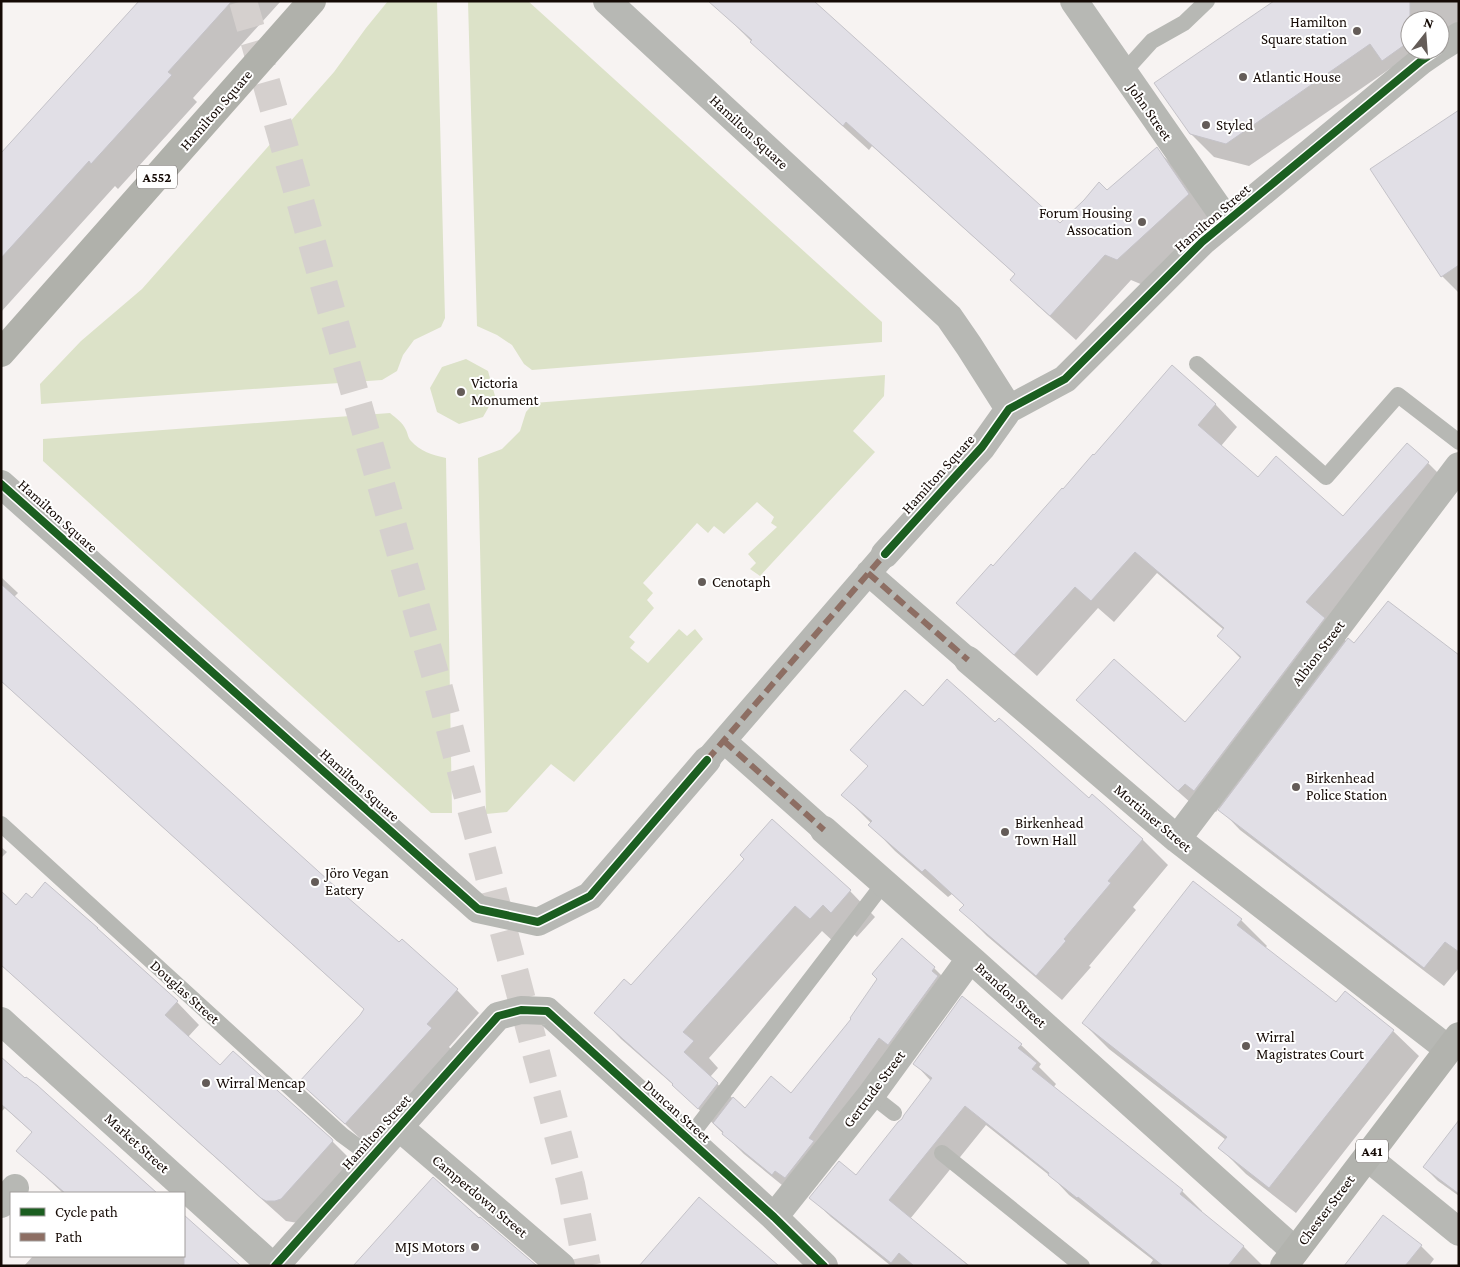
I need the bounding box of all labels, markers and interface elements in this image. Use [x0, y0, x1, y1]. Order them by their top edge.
north arrow [1400, 10, 1450, 60]
place label: Hamilton Square station [1261, 14, 1347, 48]
text: N [1422, 14, 1436, 32]
marker: Hamilton Square station [1351, 25, 1363, 37]
street label: Hamilton Square [177, 66, 256, 154]
place label: Atlantic House [1253, 69, 1341, 85]
marker: Atlantic House [1237, 71, 1249, 83]
street label: John Street [1123, 79, 1176, 145]
street label: Hamilton Square [706, 92, 792, 173]
place label: Styled [1216, 117, 1253, 134]
marker: Styled [1200, 119, 1212, 131]
road number: A552 [137, 166, 177, 188]
street label: Hamilton Street [1171, 180, 1254, 255]
place label: Forum Housing Assocation [1039, 205, 1132, 238]
marker: Forum Housing Assocation [1136, 216, 1148, 228]
place label: Victoria Monument [471, 375, 540, 408]
marker: Victoria Monument [455, 386, 467, 398]
street label: Hamilton Square [898, 431, 979, 518]
street label: Hamilton Square [14, 476, 101, 557]
place label: Cenotaph [712, 574, 771, 591]
marker: Cenotaph [696, 576, 708, 588]
street label: Albion Street [1288, 616, 1348, 689]
street label: Hamilton Square [316, 745, 403, 826]
place label: Birkenhead Police Station [1306, 770, 1387, 803]
street label: Mortimer Street [1111, 781, 1196, 856]
marker: Birkenhead Police Station [1290, 781, 1302, 793]
place label: Birkenhead Town Hall [1015, 815, 1084, 848]
marker: Birkenhead Town Hall [999, 826, 1011, 838]
place label: Jöro Vegan Eatery [323, 865, 389, 899]
marker: Jöro Vegan Eatery [309, 876, 321, 888]
street label: Douglas Street [147, 957, 224, 1029]
street label: Brandon Street [972, 959, 1050, 1032]
place label: Wirral Magistrates Court [1256, 1029, 1365, 1063]
marker: Wirral Magistrates Court [1240, 1040, 1252, 1052]
street label: Gertrude Street [840, 1047, 909, 1131]
place label: Wirral Mencap [216, 1075, 306, 1092]
marker: Wirral Mencap [200, 1077, 212, 1089]
street label: Duncan Street [640, 1077, 715, 1146]
street label: Hamilton Street [338, 1091, 414, 1173]
street label: Market Street [101, 1110, 173, 1177]
road number: A41 [1356, 1140, 1388, 1162]
street label: Camperdown Street [428, 1151, 532, 1242]
street label: Chester Street [1294, 1171, 1358, 1248]
legend [10, 1192, 185, 1257]
text: Cycle path [55, 1204, 118, 1221]
text: Path [55, 1229, 82, 1245]
place label: MJS Motors [395, 1239, 465, 1256]
marker: MJS Motors [469, 1241, 481, 1253]

